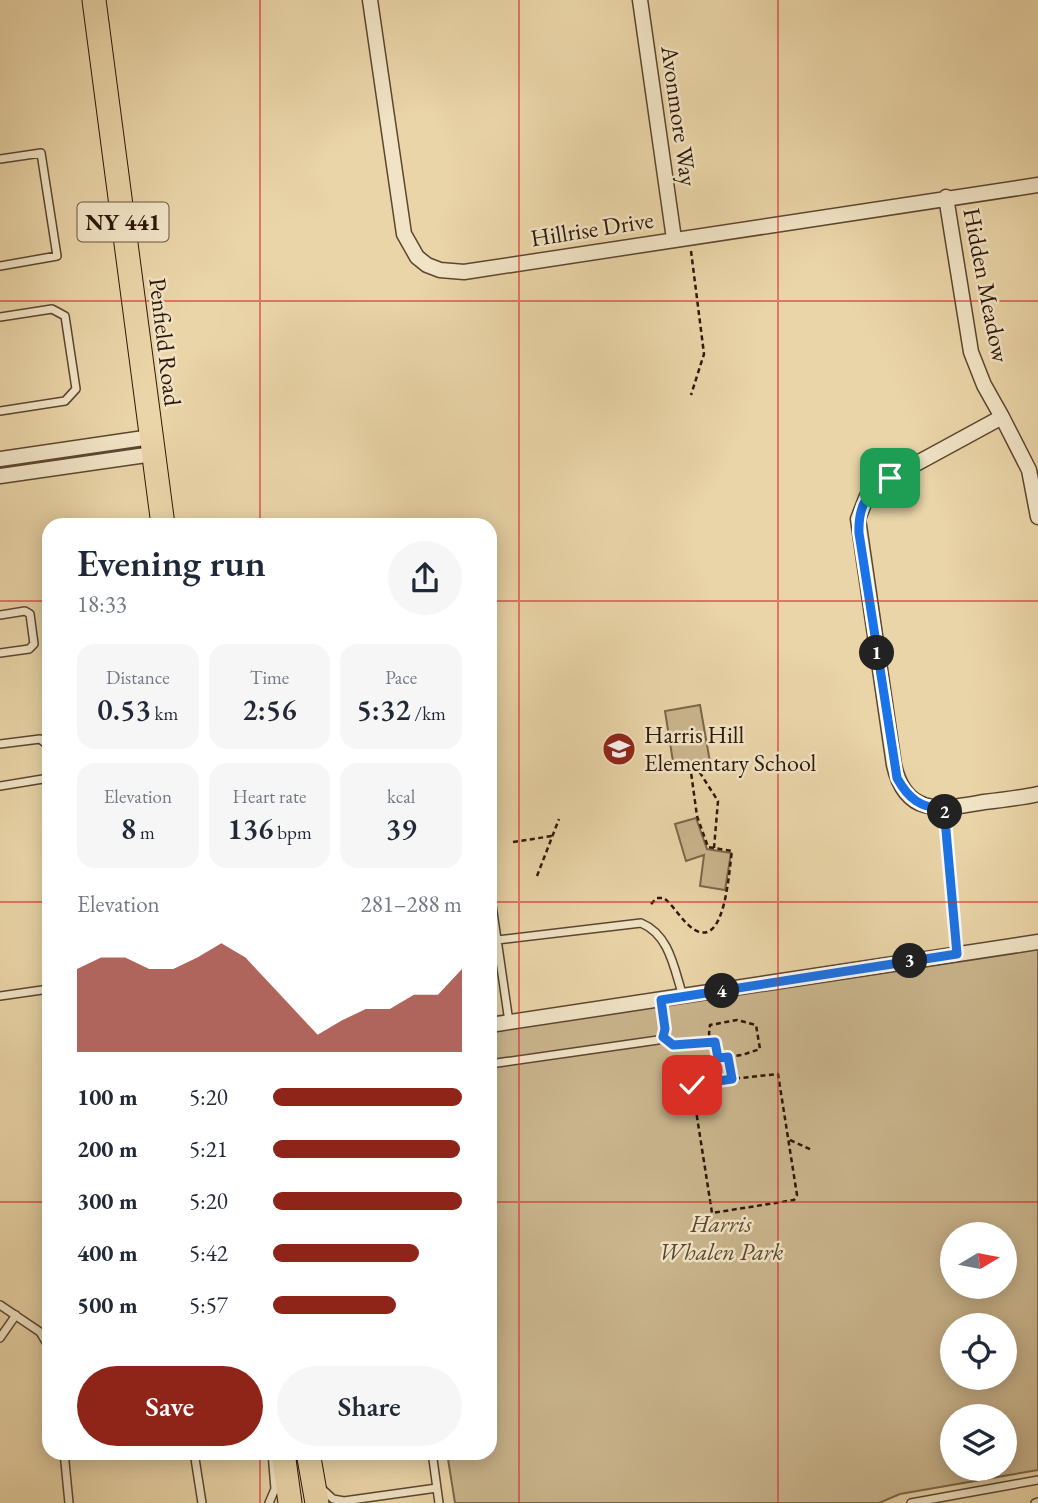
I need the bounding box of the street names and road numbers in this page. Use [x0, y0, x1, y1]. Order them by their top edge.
street label: Avonmore Way [654, 43, 705, 189]
road number: NY 441 [78, 202, 168, 242]
street label: Hillrise Drive [528, 204, 656, 254]
street label: Hidden Meadow [956, 205, 1017, 365]
street label: Penfield Road [142, 276, 189, 409]

